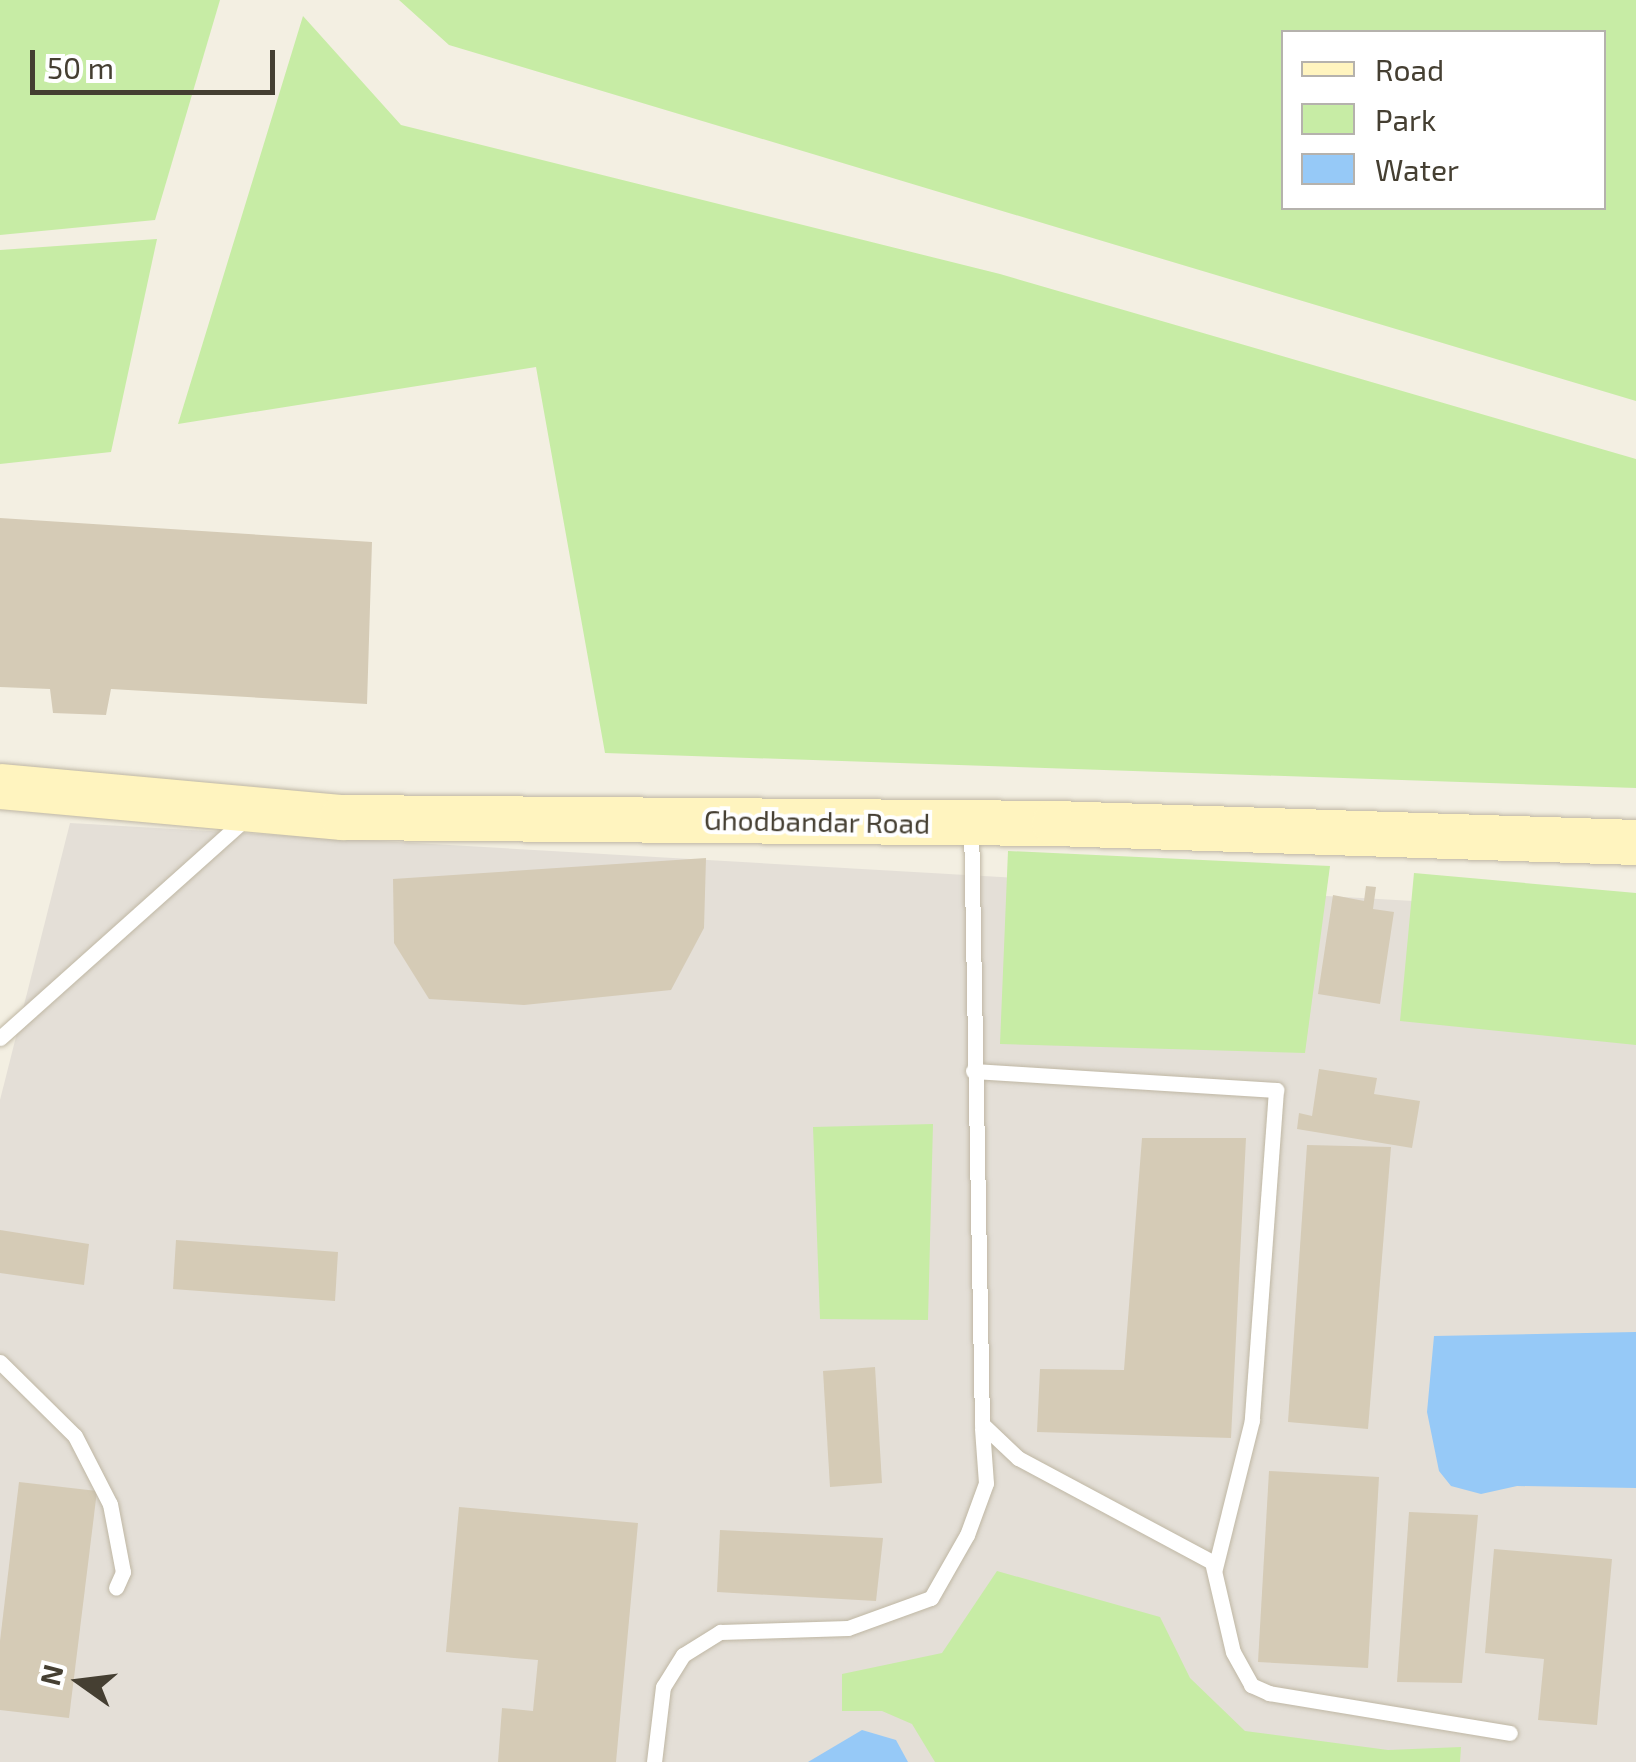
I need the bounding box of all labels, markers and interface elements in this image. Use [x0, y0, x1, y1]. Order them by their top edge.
scale bar [35, 30, 280, 92]
legend [1281, 30, 1606, 210]
text: 50 m [47, 49, 114, 85]
text: Road [1375, 51, 1444, 87]
text: Park [1375, 101, 1436, 137]
text: Water [1375, 151, 1459, 187]
street label: Ghodbandar Road [703, 802, 931, 840]
north arrow [30, 1632, 130, 1732]
text: N [32, 1661, 70, 1689]

